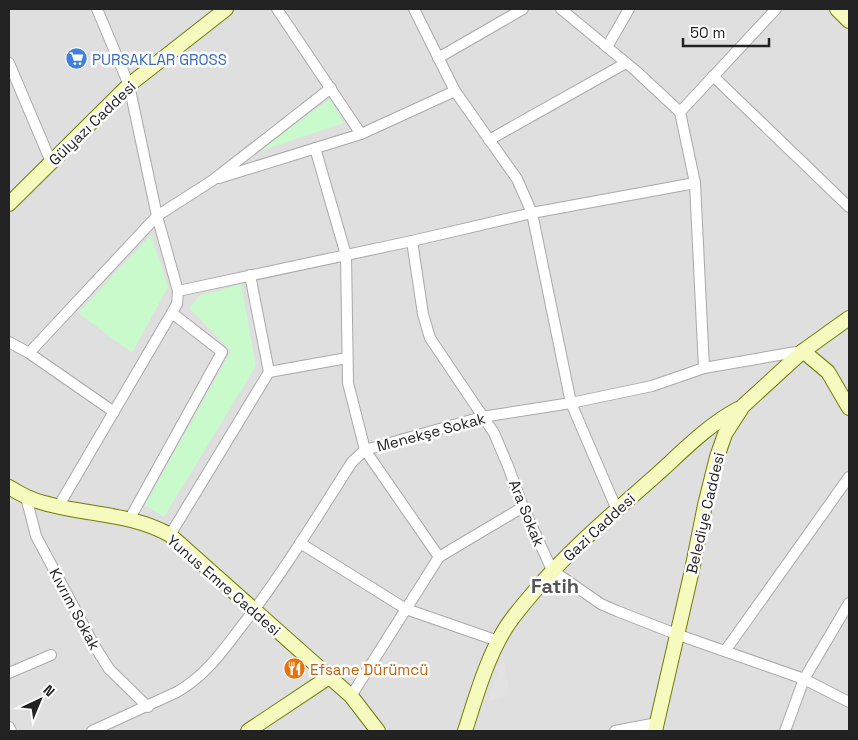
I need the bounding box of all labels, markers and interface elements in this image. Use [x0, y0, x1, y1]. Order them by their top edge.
scale bar [683, 15, 769, 47]
text: 50 m [690, 23, 725, 42]
supermarket icon: PURSAKLAR GROSS [64, 47, 88, 71]
place label: PURSAKLAR GROSS [92, 50, 227, 69]
street label: Gülyazı Caddesi [44, 77, 140, 169]
street label: Menekşe Sokak [375, 408, 487, 456]
street label: Belediye Caddesi [682, 450, 728, 576]
street label: Ara Sokak [505, 477, 549, 549]
street label: Gazi Caddesi [559, 489, 639, 565]
street label: Yunus Emre Caddesi [163, 530, 285, 640]
street label: Kıvrım Sokak [45, 565, 105, 653]
district label: Fatih [531, 573, 579, 599]
restaurant icon: Efsane Dürümcü [282, 657, 306, 681]
place label: Efsane Dürümcü [310, 660, 428, 679]
north arrow [15, 675, 65, 725]
text: N [39, 681, 59, 700]

